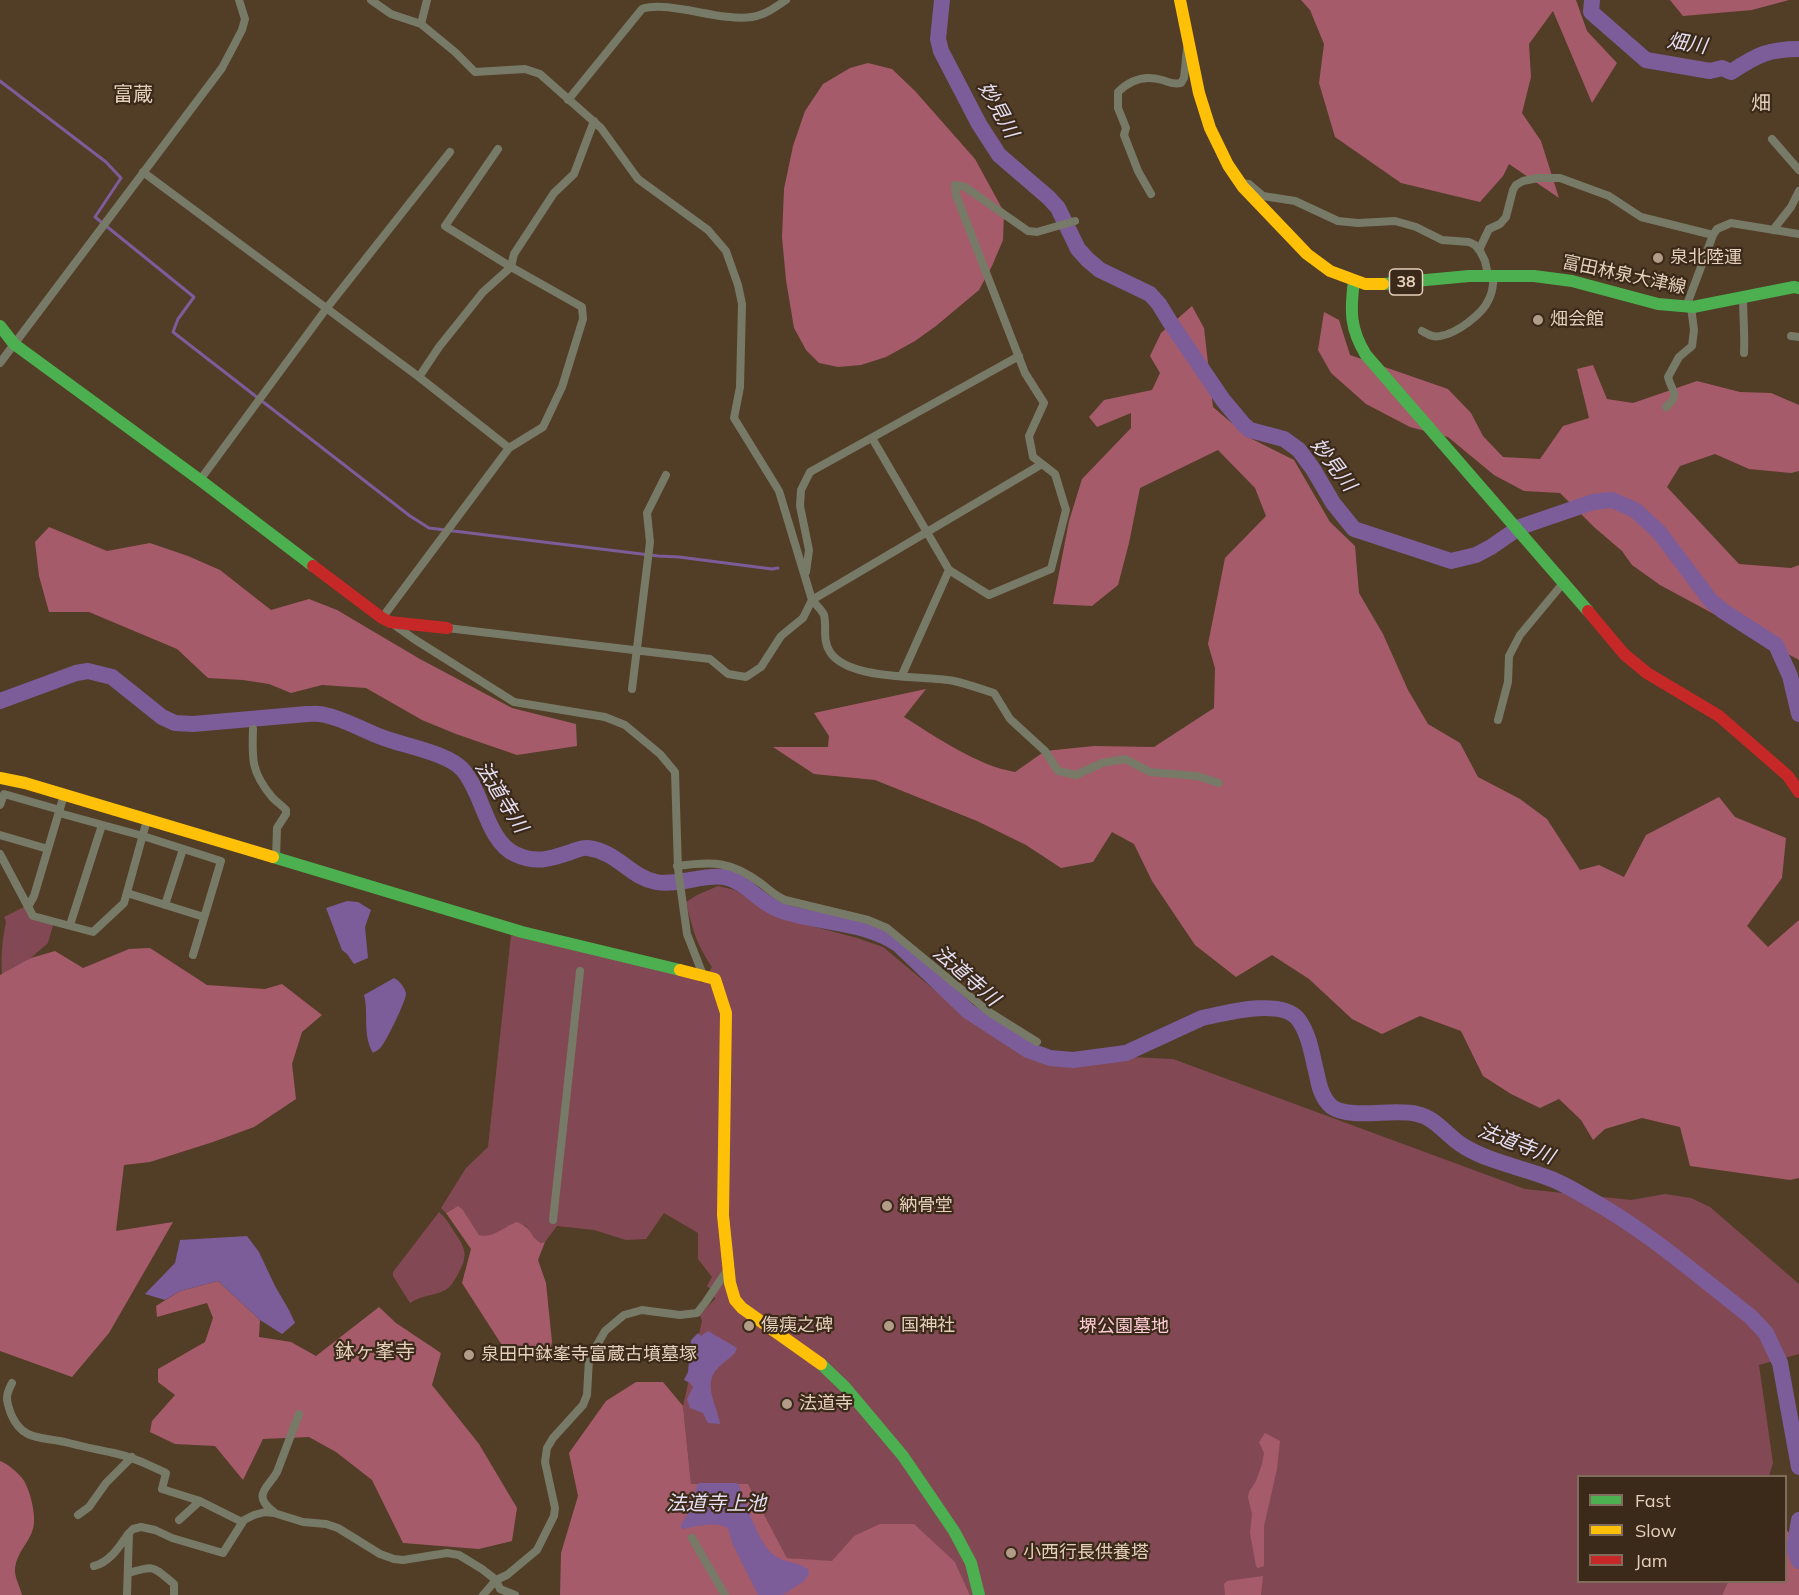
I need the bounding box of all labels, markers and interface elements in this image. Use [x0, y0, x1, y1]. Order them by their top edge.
water label: 畑川 [1665, 29, 1709, 59]
water label: 妙見川 [973, 78, 1023, 142]
district label: 富蔵 [113, 83, 153, 107]
district label: 畑 [1751, 92, 1771, 116]
place label: 泉北陸運 [1670, 247, 1742, 269]
street label: 富田林泉大津線 [1560, 251, 1688, 299]
marker: 泉北陸運 [1651, 251, 1665, 265]
road number: 38 [1390, 269, 1422, 295]
place label: 畑会館 [1550, 309, 1604, 331]
marker: 畑会館 [1531, 313, 1545, 327]
water label: 妙見川 [1305, 434, 1361, 496]
water label: 法道寺川 [470, 757, 532, 837]
water label: 法道寺川 [928, 941, 1004, 1011]
water label: 法道寺川 [1474, 1118, 1558, 1170]
place label: 納骨堂 [899, 1195, 953, 1217]
marker: 納骨堂 [880, 1199, 894, 1213]
place label: 傷痍之碑 [761, 1315, 833, 1337]
place label: 国神社 [901, 1315, 955, 1337]
park label: 堺公園墓地 [1079, 1316, 1169, 1338]
marker: 傷痍之碑 [742, 1319, 756, 1333]
marker: 国神社 [882, 1319, 896, 1333]
district label: 鉢ヶ峯寺 [335, 1340, 415, 1364]
place label: 泉田中鉢峯寺富蔵古墳墓塚 [481, 1344, 697, 1366]
marker: 泉田中鉢峯寺富蔵古墳墓塚 [462, 1348, 476, 1362]
place label: 法道寺 [799, 1393, 853, 1415]
marker: 法道寺 [780, 1397, 794, 1411]
legend [1577, 1475, 1787, 1583]
text: Fast [1635, 1489, 1671, 1512]
water label: 法道寺上池 [666, 1492, 766, 1516]
text: Slow [1635, 1519, 1676, 1542]
place label: 小西行長供養塔 [1023, 1542, 1149, 1564]
marker: 小西行長供養塔 [1004, 1546, 1018, 1560]
text: Jam [1635, 1549, 1668, 1572]

